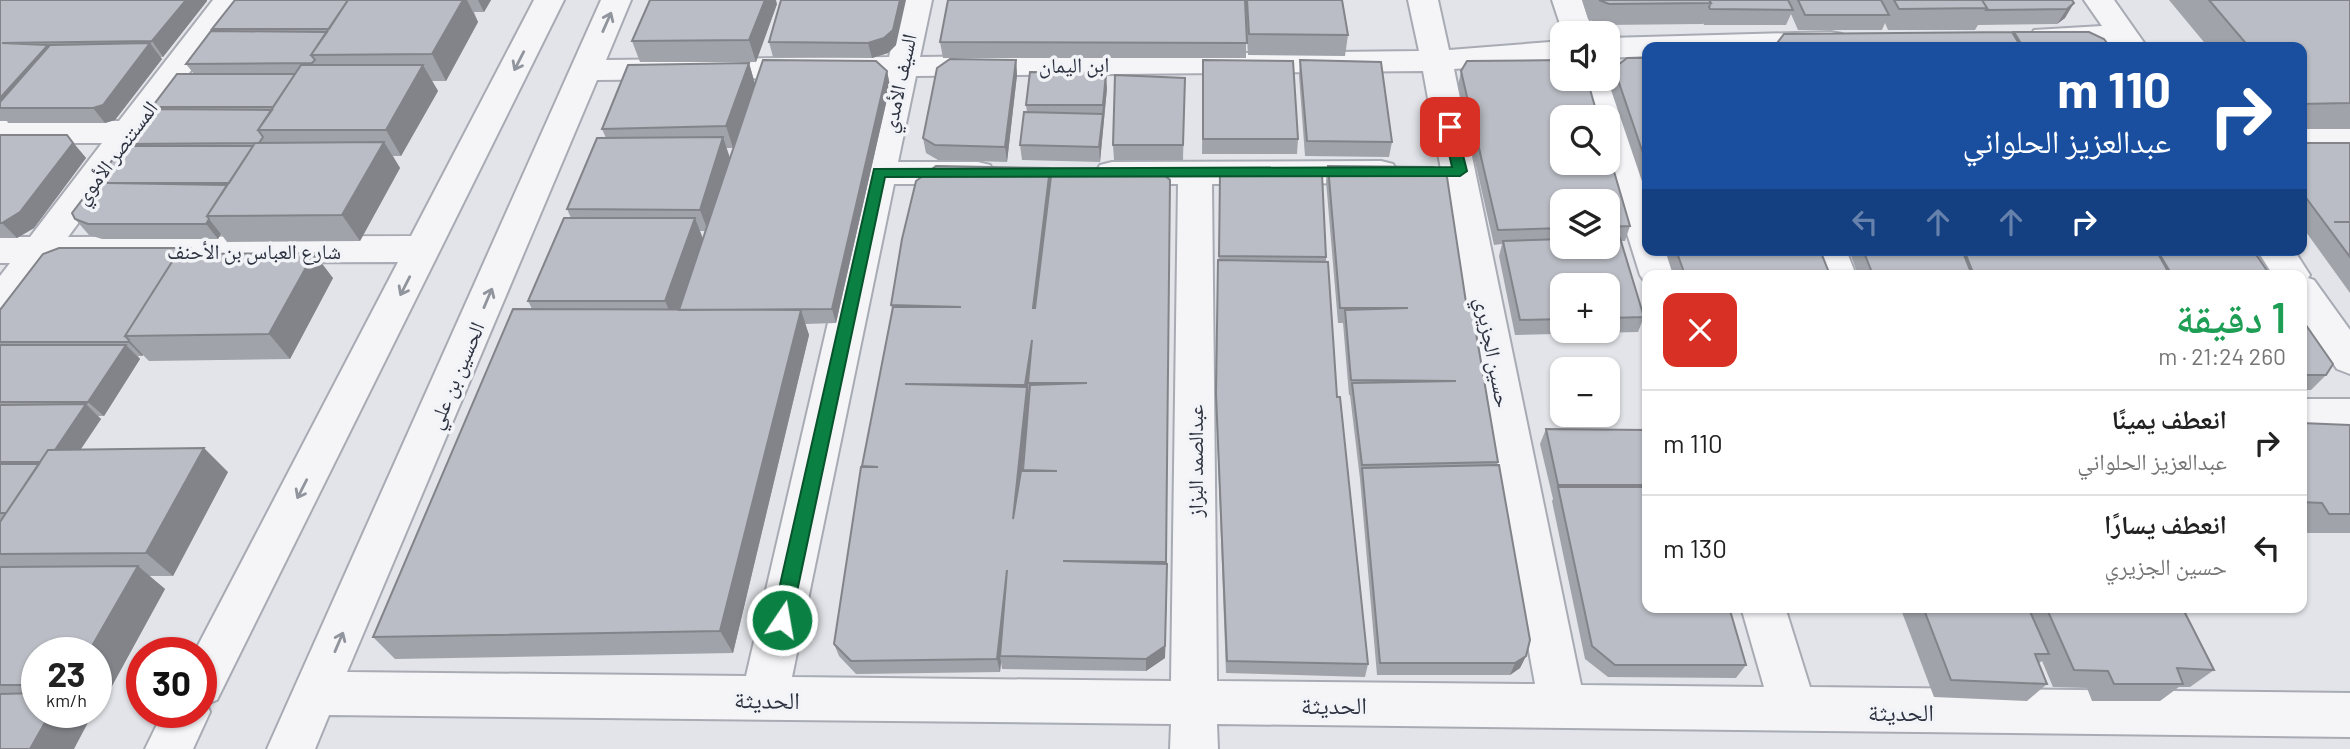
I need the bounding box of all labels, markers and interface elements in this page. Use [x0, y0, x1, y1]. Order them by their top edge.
one-way arrow [601, 12, 614, 33]
map controls [1550, 21, 1620, 427]
button: sound [1550, 21, 1620, 91]
street label: السيف الأمدي [875, 31, 926, 136]
one-way arrow [511, 50, 525, 71]
street label: ابن اليمان [1039, 51, 1110, 79]
text: 110 m [2057, 59, 2171, 118]
icon: right [2195, 70, 2286, 161]
street label: المستنصر الأموي [68, 95, 166, 212]
pin [1420, 97, 1480, 157]
button: search [1550, 105, 1620, 175]
icon: arrive [1431, 108, 1469, 146]
text: عبدالعزيز الحلواني [1963, 121, 2171, 159]
button: layers [1550, 189, 1620, 259]
icon: left [1846, 203, 1884, 241]
icon: ahead [1919, 203, 1957, 241]
icon: ahead [1992, 203, 2030, 241]
icon: right [2065, 203, 2103, 241]
street label: شارع العباس بن الأحنف [167, 238, 341, 265]
button: + [1550, 273, 1620, 343]
one-way arrow [398, 275, 412, 296]
one-way arrow [482, 288, 495, 309]
text: 1 دقيقة [2175, 291, 2286, 341]
button: close [1663, 293, 1737, 367]
street label: حسين الجزيري [1466, 295, 1517, 410]
street label: الحسين بن علي [421, 318, 494, 434]
text: 260 m · 21:24 [2158, 342, 2286, 370]
button: − [1550, 357, 1620, 427]
text: انعطف يمينًا [2112, 403, 2227, 434]
street label: عبدالصمد البزاز [1182, 404, 1207, 518]
icon: right [2248, 424, 2286, 462]
text: 110 m [1663, 427, 1723, 458]
text: عبدالعزيز الحلواني [2077, 447, 2227, 475]
one-way arrow [294, 478, 308, 498]
text: انعطف يسارًا [2104, 508, 2227, 539]
icon: left [2248, 529, 2286, 567]
text: 130 m [1663, 532, 1727, 563]
text: حسين الجزيري [2104, 552, 2227, 580]
position arrow [745, 583, 819, 657]
one-way arrow [334, 632, 347, 653]
speed limit sign: 30 [126, 637, 217, 728]
text: 23 [47, 652, 86, 694]
street label: الحديثة [734, 684, 800, 714]
text: km/h [46, 689, 87, 711]
street label: الحديثة [1301, 690, 1367, 719]
street label: الحديثة [1868, 697, 1934, 726]

